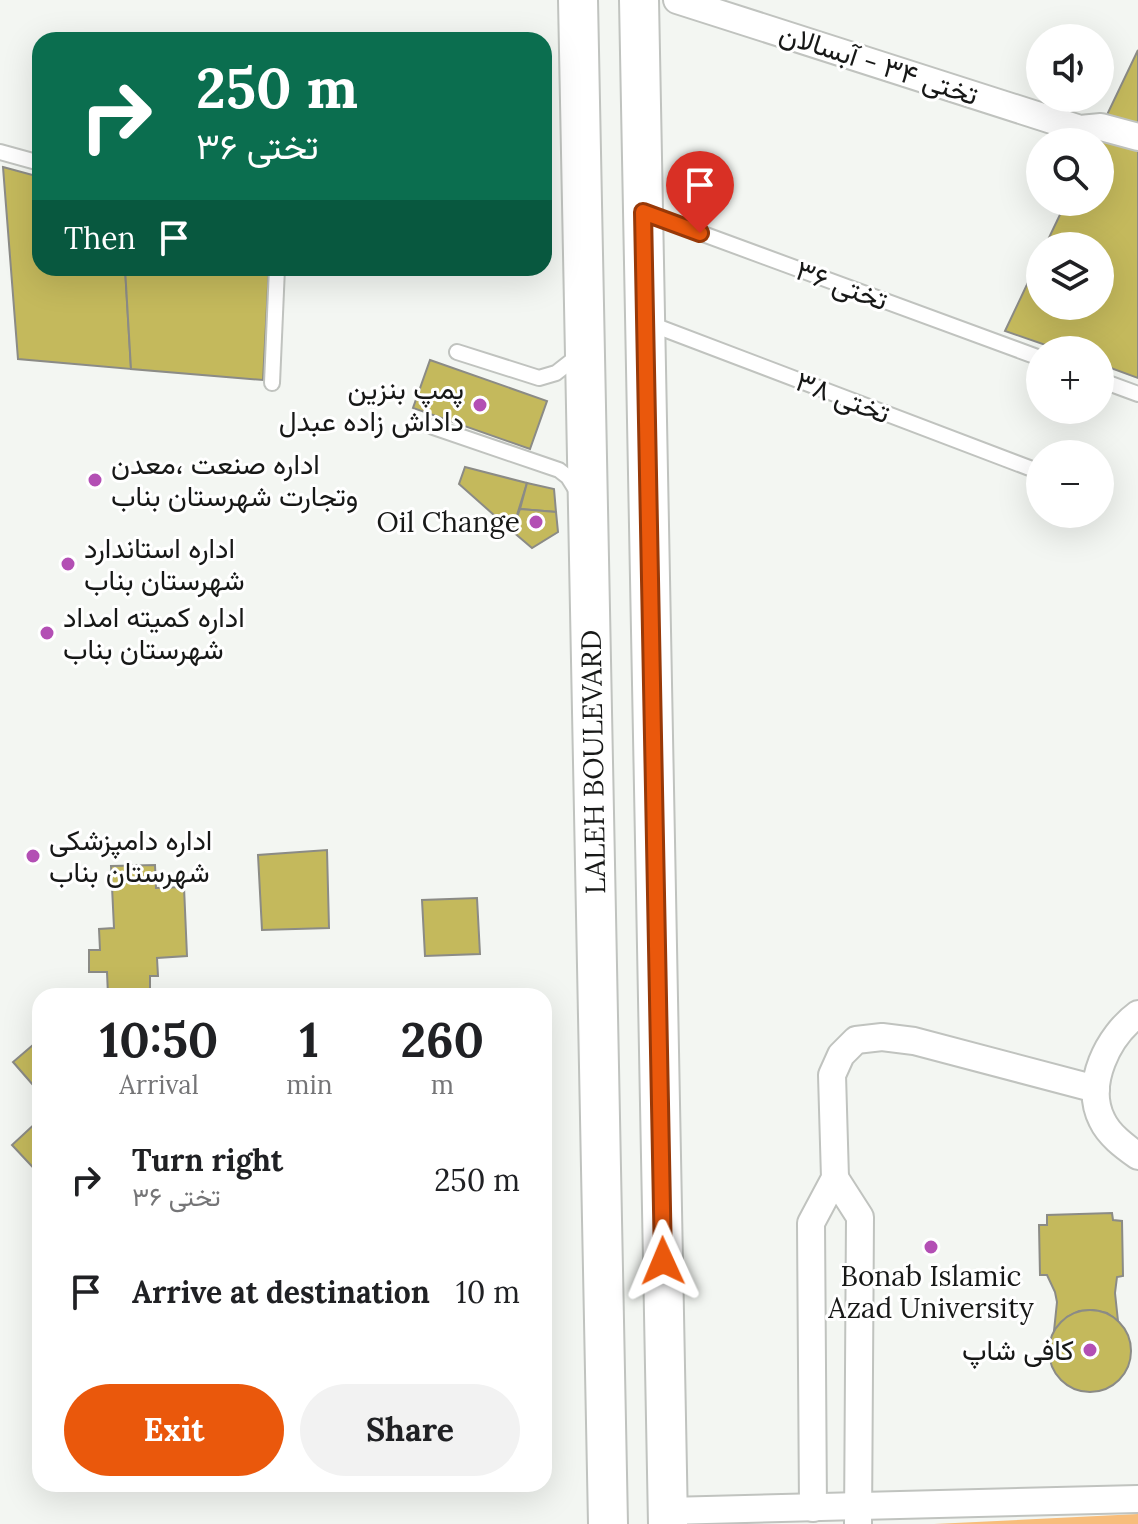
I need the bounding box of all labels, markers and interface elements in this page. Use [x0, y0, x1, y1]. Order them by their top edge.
street label: تختی ۳۴ - آبسالان [775, 15, 983, 113]
map controls [1026, 24, 1114, 528]
button: sound [1026, 24, 1114, 112]
text: 250 m [196, 52, 358, 123]
icon: right [64, 64, 168, 168]
text: تختی ۳۶ [196, 123, 319, 169]
button: search [1026, 128, 1114, 216]
pin [666, 151, 734, 233]
icon: arrive [678, 163, 722, 207]
icon: arrive [152, 216, 196, 260]
text: Then [64, 219, 136, 257]
button: layers [1026, 232, 1114, 320]
street label: تختی ۳۶ [791, 252, 893, 318]
button: + [1026, 336, 1114, 424]
street label: تختی ۳۸ [791, 363, 895, 431]
place label: پمپ بنزین داداش زاده عبدل [279, 371, 464, 439]
marker: پمپ بنزین داداش زاده عبدل [471, 396, 489, 414]
button: − [1026, 440, 1114, 528]
place label: اداره صنعت ،معدن وتجارت شهرستان بناب [111, 446, 358, 514]
marker: اداره صنعت ،معدن وتجارت شهرستان بناب [86, 471, 104, 489]
place label: Oil Change [377, 504, 520, 540]
marker: Oil Change [527, 513, 545, 531]
place label: اداره استاندارد شهرستان بناب [84, 530, 245, 598]
marker: اداره استاندارد شهرستان بناب [59, 555, 77, 573]
place label: اداره کمیته امداد شهرستان بناب [63, 599, 245, 667]
marker: اداره کمیته امداد شهرستان بناب [38, 624, 56, 642]
street label: LALEH BOULEVARD [573, 630, 613, 894]
place label: اداره دامپزشکی شهرستان بناب [49, 822, 212, 890]
marker: اداره دامپزشکی شهرستان بناب [24, 847, 42, 865]
text: 10:50 [100, 1009, 218, 1070]
text: 1 [300, 1009, 319, 1070]
text: 260 [400, 1009, 484, 1070]
text: Arrival [119, 1068, 199, 1101]
text: min [286, 1068, 333, 1101]
text: m [431, 1068, 454, 1101]
text: Turn right [132, 1141, 283, 1179]
icon: right [64, 1158, 108, 1202]
text: 250 m [434, 1161, 520, 1199]
text: تختی ۳۶ [132, 1180, 221, 1213]
position arrow [621, 1219, 705, 1303]
marker: Bonab Islamic Azad University [922, 1238, 940, 1256]
place label: Bonab Islamic Azad University [827, 1258, 1034, 1326]
icon: arrive [64, 1270, 108, 1314]
text: Arrive at destination [132, 1273, 430, 1311]
text: 10 m [456, 1273, 520, 1311]
place label: کافی شاپ [962, 1332, 1074, 1369]
marker: کافی شاپ [1081, 1341, 1099, 1359]
button: Exit [64, 1384, 284, 1476]
button: Share [300, 1384, 520, 1476]

